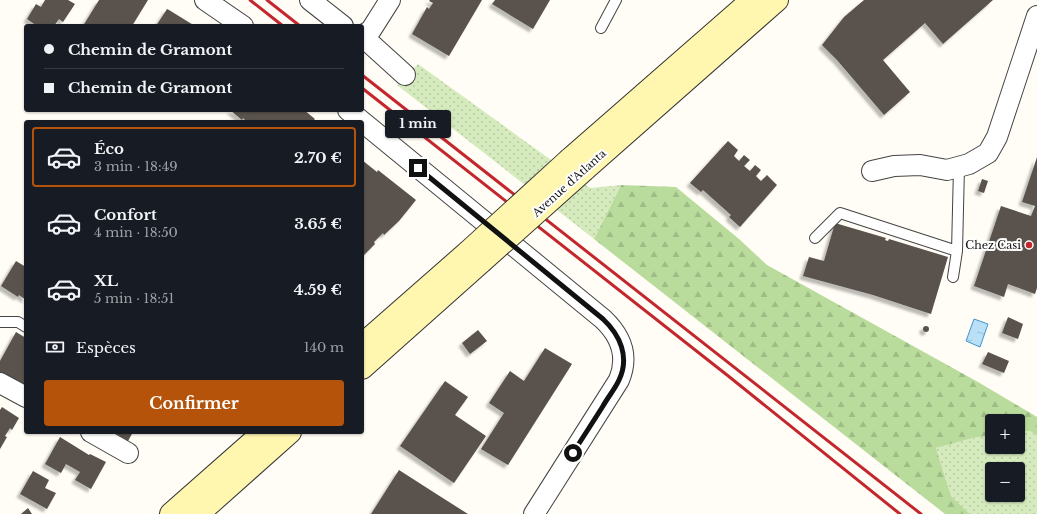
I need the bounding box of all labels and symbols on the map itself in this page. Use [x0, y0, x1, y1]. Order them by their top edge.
callout: 1 min [385, 110, 451, 138]
street label: Avenue d'Atlanta [529, 146, 609, 220]
route end [409, 159, 427, 177]
place label: Chez Casi [965, 238, 1021, 252]
marker: Chez Casi [1024, 240, 1034, 250]
route start [564, 444, 582, 462]

